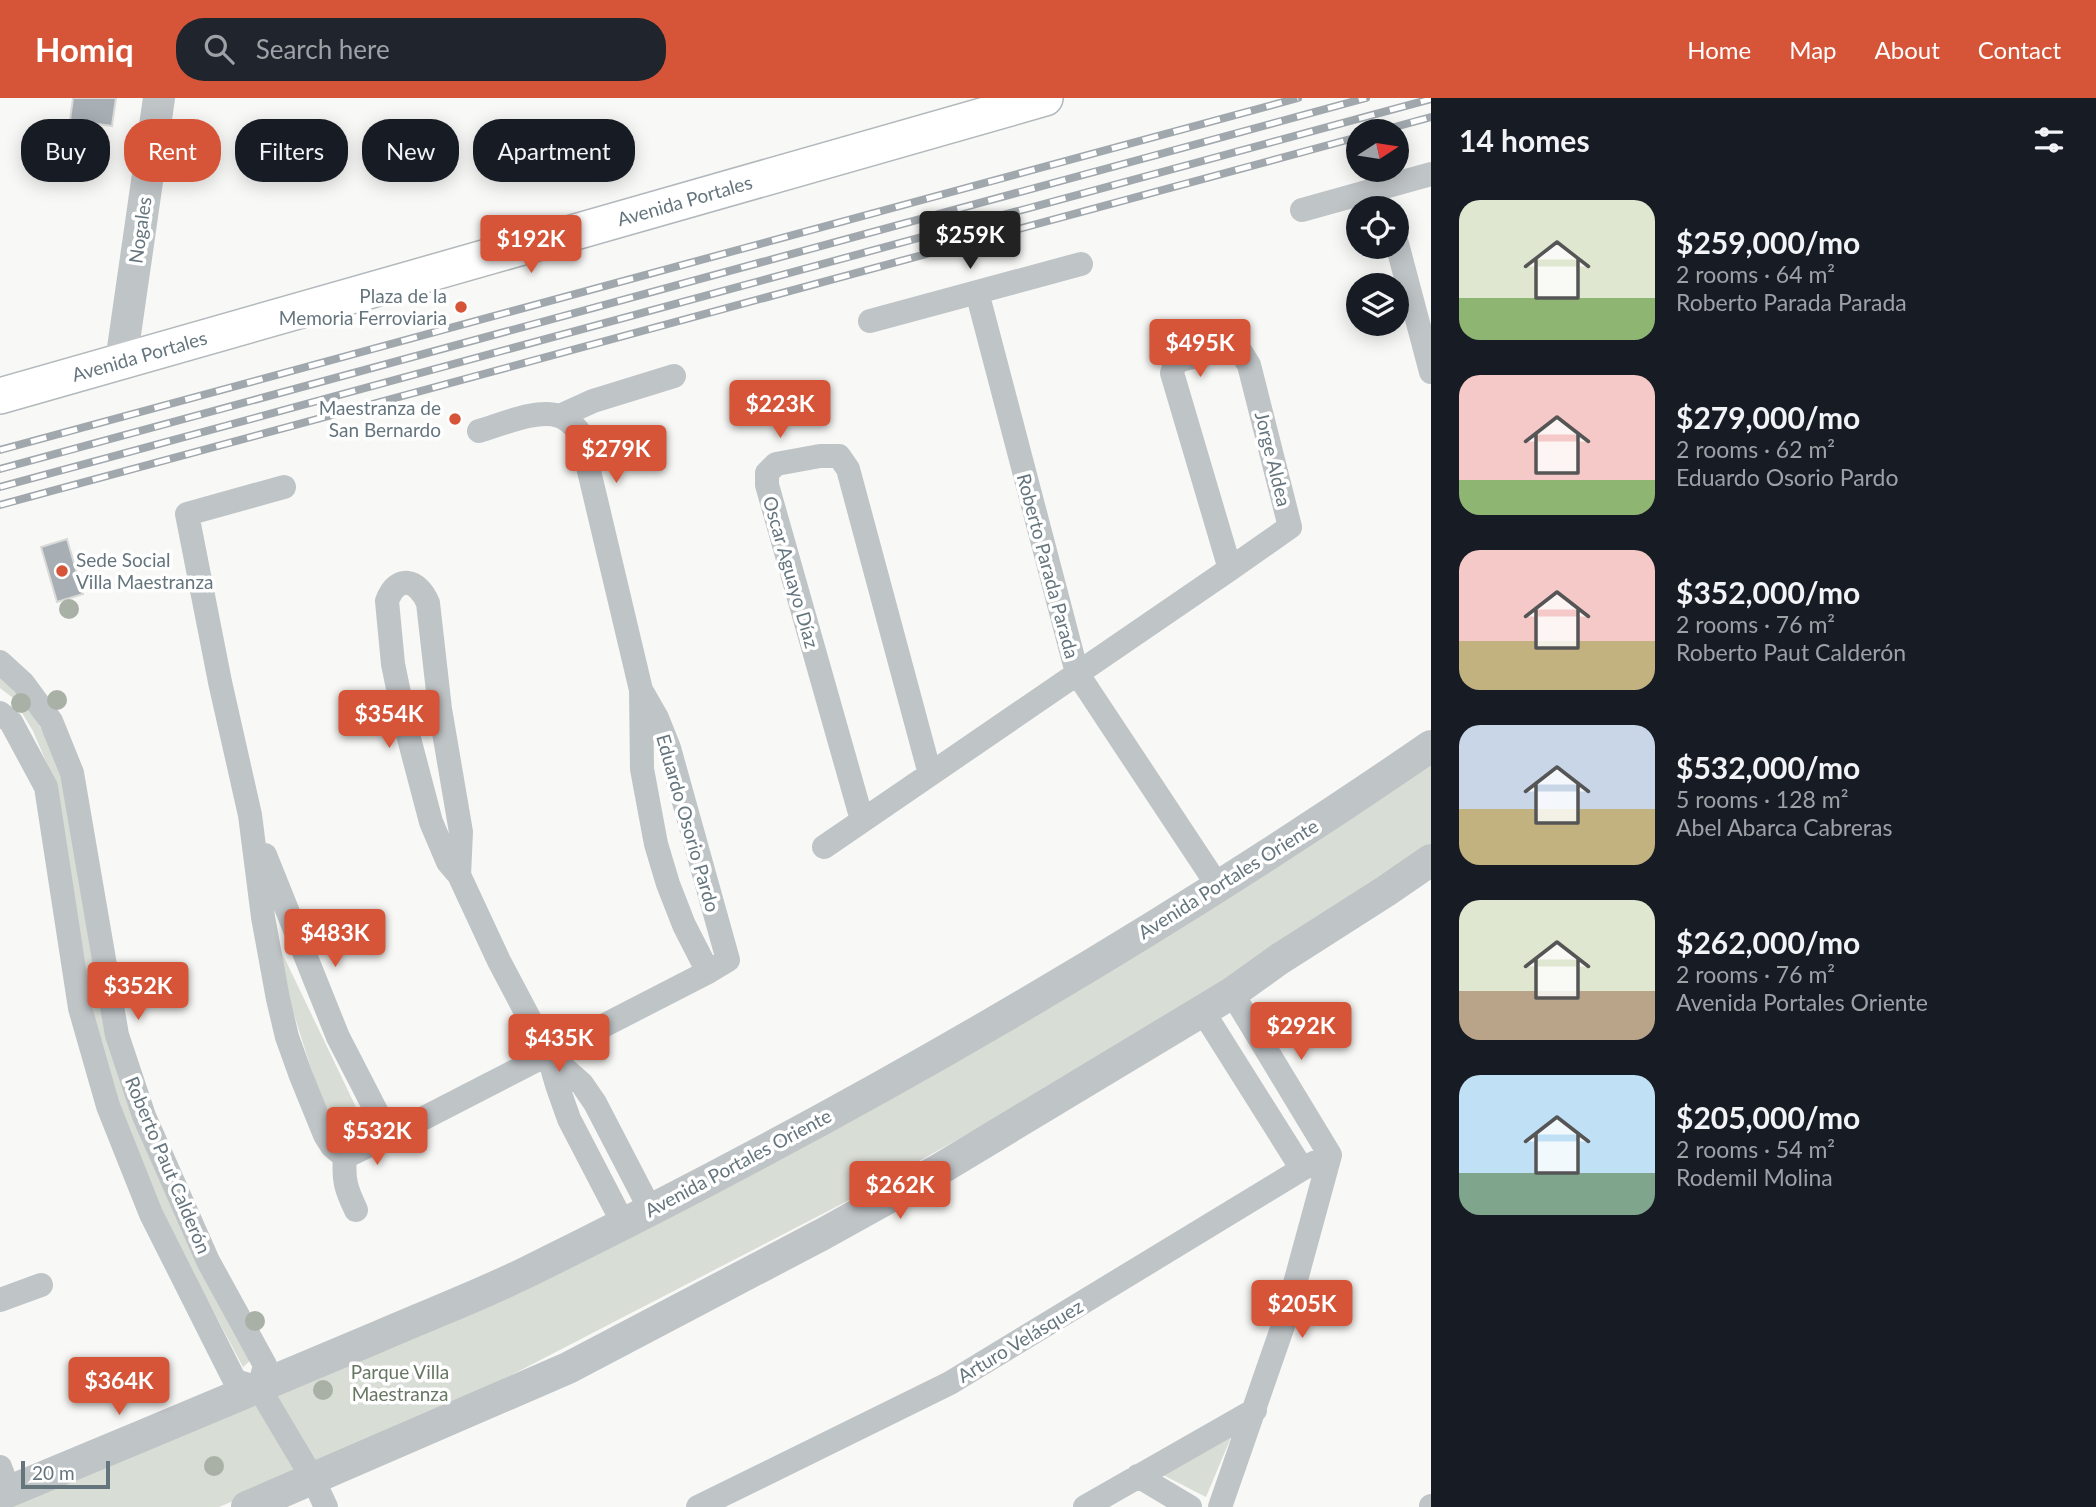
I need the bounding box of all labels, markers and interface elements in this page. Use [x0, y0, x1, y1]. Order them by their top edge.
search box [176, 18, 666, 81]
text: Homiq [35, 29, 134, 69]
icon: search [200, 30, 238, 68]
text: Search here [256, 33, 390, 65]
text: Home [1687, 35, 1751, 64]
text: Map [1789, 35, 1837, 64]
text: About [1875, 35, 1940, 64]
text: Contact [1978, 35, 2061, 64]
chip: Buy [21, 119, 110, 182]
chip: Rent [124, 119, 221, 182]
chip: Filters [235, 119, 348, 182]
chip: New [362, 119, 459, 182]
chip: Apartment [473, 119, 635, 182]
north arrow [1346, 119, 1409, 182]
map controls [1346, 119, 1409, 336]
icon: filters [2030, 121, 2068, 159]
text: 14 homes [1459, 122, 1590, 158]
street label: Avenida Portales [614, 170, 755, 230]
street label: Nogales [123, 195, 156, 265]
button: locate [1346, 196, 1409, 259]
pin: $259K [921, 212, 1019, 271]
pin: $192K [482, 216, 580, 275]
text: $259K [935, 220, 1005, 248]
text: $192K [496, 224, 566, 252]
text: $259,000/mo [1676, 224, 1860, 260]
icon: home [1515, 228, 1599, 312]
text: 2 rooms · 64 m² [1676, 260, 1835, 288]
button: layers [1346, 273, 1409, 336]
place label: Plaza de la Memoria Ferroviaria [279, 284, 447, 329]
text: Roberto Parada Parada [1676, 288, 1907, 316]
marker: Plaza de la Memoria Ferroviaria [453, 299, 469, 315]
pin: $495K [1151, 320, 1249, 379]
street label: Avenida Portales [69, 326, 210, 386]
text: $495K [1165, 328, 1235, 356]
pin: $223K [731, 380, 829, 440]
text: $223K [745, 389, 815, 417]
place label: Maestranza de San Bernardo [319, 396, 441, 441]
text: $279,000/mo [1676, 399, 1860, 435]
icon: home [1515, 403, 1599, 487]
street label: Jorge Aldea [1251, 409, 1296, 509]
marker: Maestranza de San Bernardo [447, 411, 463, 427]
pin: $279K [567, 426, 665, 485]
text: $279K [581, 434, 651, 462]
text: 2 rooms · 62 m² [1676, 435, 1835, 463]
text: Eduardo Osorio Pardo [1676, 463, 1898, 491]
street label: Roberto Parada Parada [1013, 471, 1084, 661]
street label: Oscar Aguayo Díaz [759, 493, 824, 651]
place label: Sede Social Villa Maestranza [76, 548, 213, 593]
marker: Sede Social Villa Maestranza [54, 563, 70, 579]
text: $352,000/mo [1676, 574, 1860, 610]
icon: home [1515, 578, 1599, 662]
text: 2 rooms · 76 m² [1676, 610, 1835, 638]
text: Roberto Paut Calderón [1676, 638, 1906, 666]
pin: $354K [340, 690, 438, 750]
text: $354K [354, 699, 424, 727]
street label: Eduardo Osorio Pardo [652, 731, 725, 914]
text: $532,000/mo [1676, 749, 1860, 785]
icon: home [1515, 753, 1599, 837]
text: 5 rooms · 128 m² [1676, 785, 1848, 813]
text: Abel Abarca Cabreras [1676, 813, 1892, 841]
street label: Avenida Portales Oriente [1133, 814, 1322, 943]
pin: $483K [286, 910, 384, 969]
text: $483K [300, 918, 370, 946]
text: $262,000/mo [1676, 924, 1860, 960]
icon: home [1515, 928, 1599, 1012]
text: 2 rooms · 76 m² [1676, 960, 1835, 988]
pin: $352K [89, 962, 187, 1022]
text: $352K [103, 971, 173, 999]
text: Avenida Portales Oriente [1676, 988, 1928, 1016]
pin: $292K [1252, 1002, 1350, 1062]
text: $292K [1266, 1011, 1336, 1039]
pin: $435K [510, 1014, 608, 1074]
text: $435K [524, 1023, 594, 1051]
street label: Roberto Paut Calderón [121, 1073, 216, 1257]
text: $205,000/mo [1676, 1099, 1860, 1135]
icon: home [1515, 1103, 1599, 1187]
street label: Avenida Portales Oriente [641, 1104, 835, 1222]
pin: $532K [328, 1108, 426, 1167]
text: $532K [342, 1116, 412, 1144]
text: 2 rooms · 54 m² [1676, 1135, 1835, 1163]
pin: $262K [851, 1162, 949, 1221]
text: Rodemil Molina [1676, 1163, 1833, 1191]
text: $262K [865, 1170, 935, 1198]
pin: $205K [1253, 1280, 1351, 1340]
text: $205K [1267, 1289, 1337, 1317]
street label: Arturo Velásquez [953, 1294, 1087, 1387]
pin: $364K [70, 1358, 168, 1417]
park label: Parque Villa Maestranza [351, 1360, 449, 1405]
text: $364K [84, 1366, 154, 1394]
scale bar [21, 1458, 110, 1490]
text: 20 m [32, 1461, 75, 1484]

